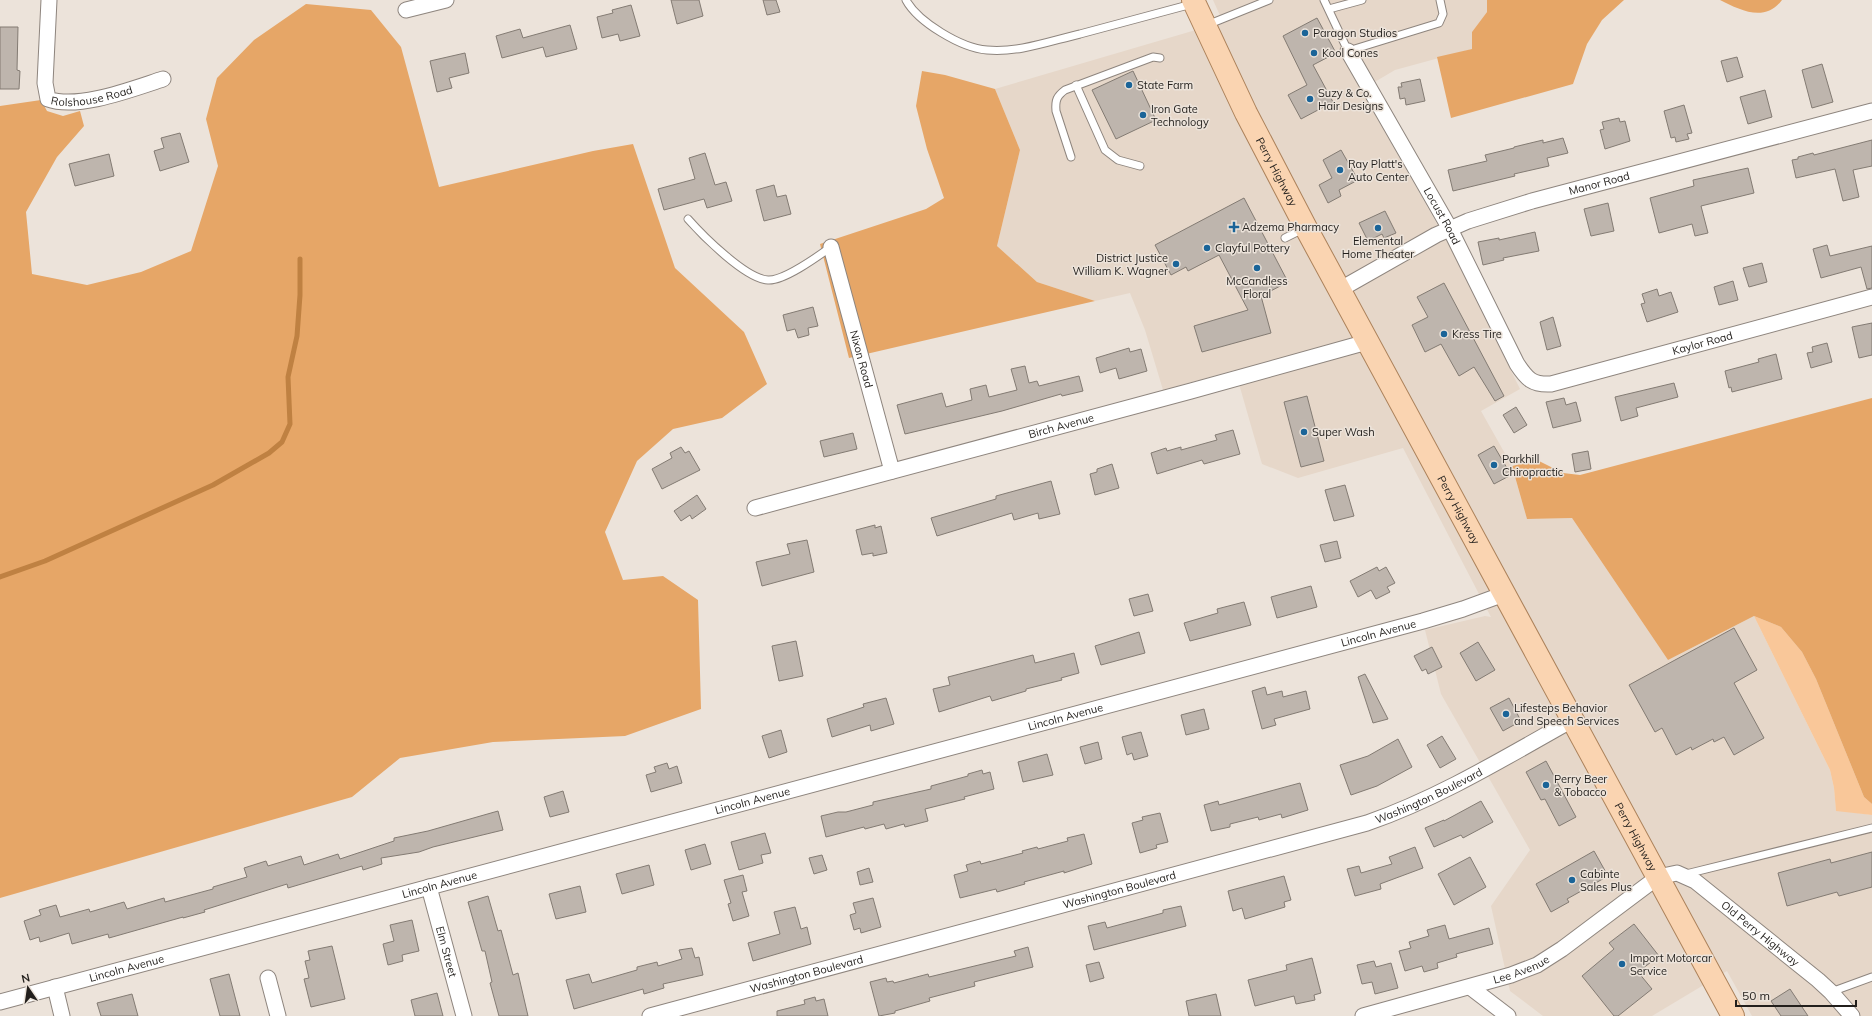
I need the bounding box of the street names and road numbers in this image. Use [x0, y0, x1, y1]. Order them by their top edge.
street label: Rolshouse Road [50, 83, 134, 109]
street label: Perry Highway [1253, 135, 1300, 209]
street label: Manor Road [1567, 168, 1631, 198]
street label: Locust Road [1421, 185, 1464, 247]
street label: Kaylor Road [1671, 328, 1734, 358]
street label: Nixon Road [847, 329, 876, 389]
street label: Birch Avenue [1027, 410, 1095, 441]
street label: Perry Highway [1434, 473, 1483, 547]
street label: Lincoln Avenue [1339, 616, 1417, 650]
street label: Lincoln Avenue [1026, 700, 1104, 733]
street label: Washington Boulevard [1373, 765, 1485, 827]
street label: Lincoln Avenue [713, 784, 792, 817]
street label: Perry Highway [1612, 800, 1660, 874]
street label: Lincoln Avenue [401, 868, 479, 901]
street label: Washington Boulevard [1061, 868, 1178, 912]
street label: Old Perry Highway [1718, 898, 1802, 969]
street label: Elm Street [433, 925, 460, 979]
street label: Lincoln Avenue [88, 951, 166, 985]
street label: Washington Boulevard [748, 952, 865, 996]
street label: Lee Avenue [1492, 952, 1552, 987]

